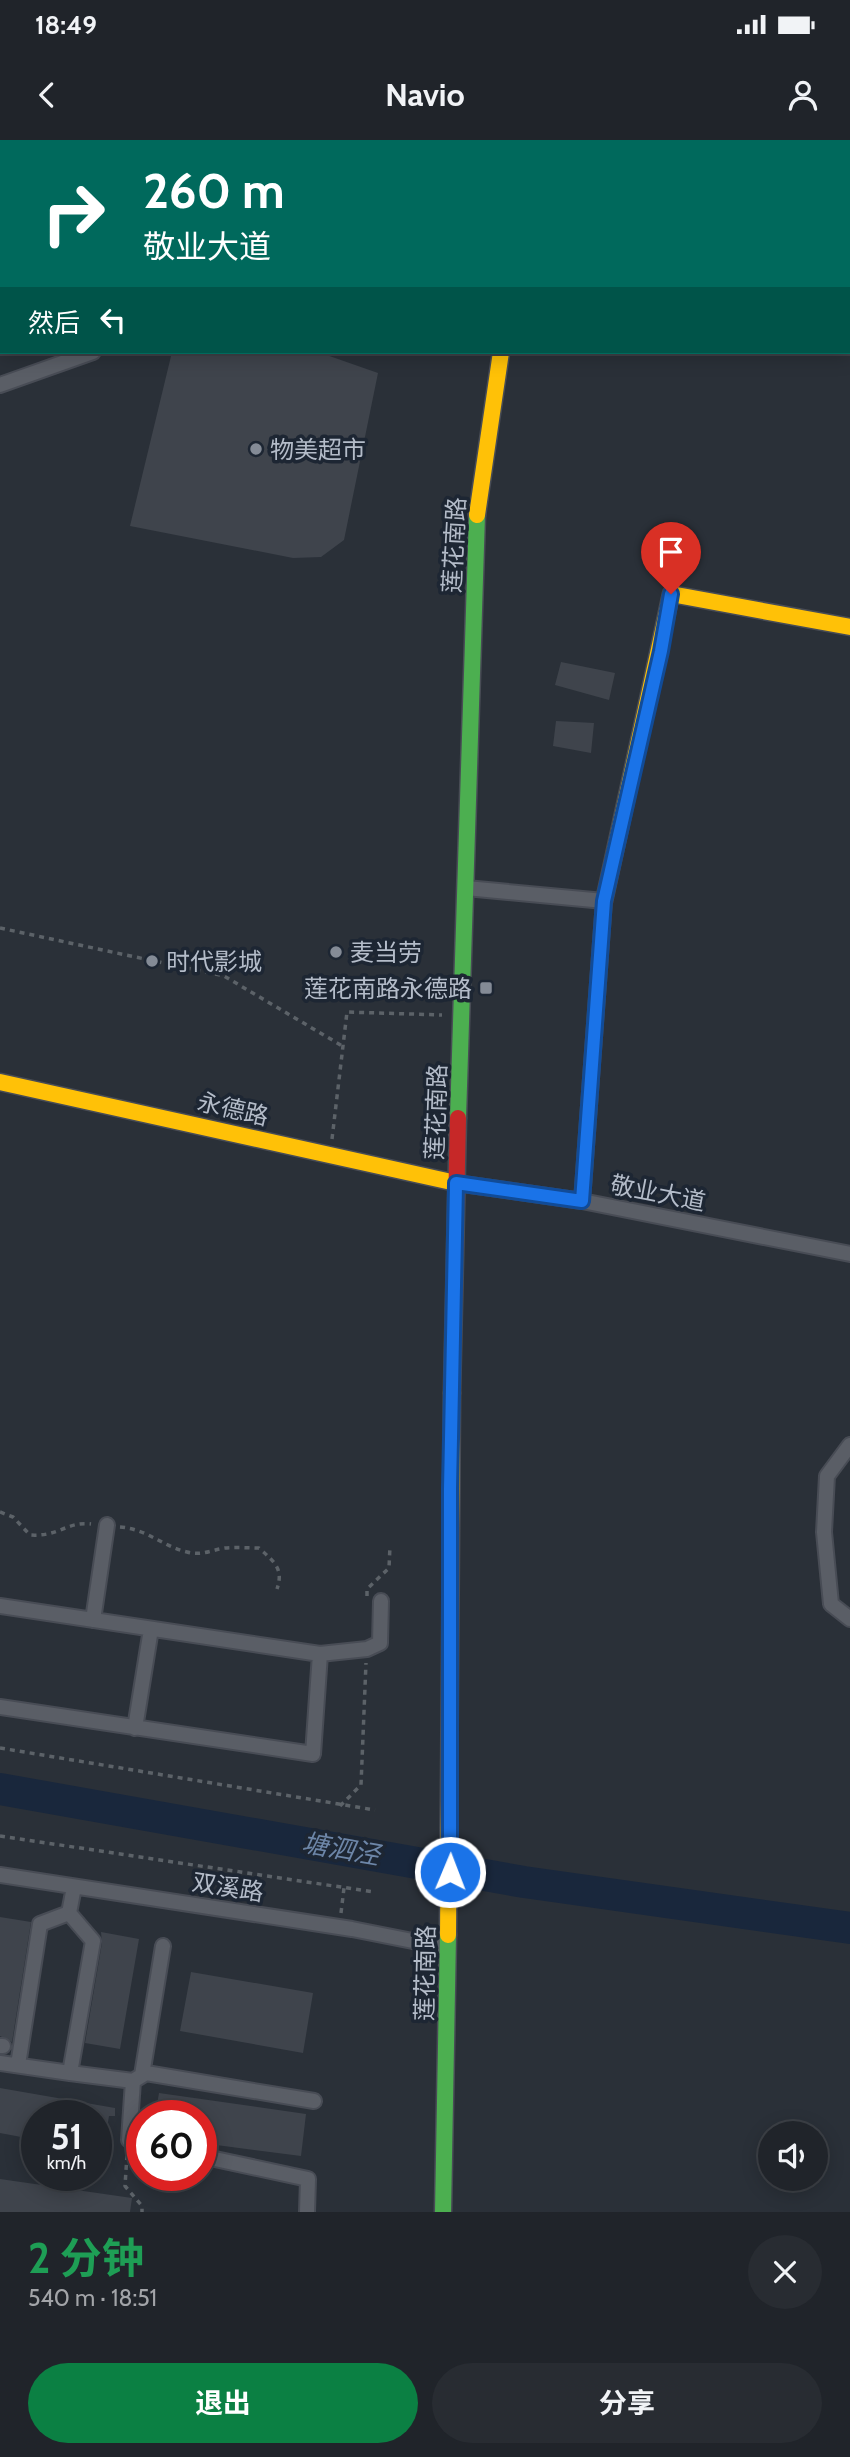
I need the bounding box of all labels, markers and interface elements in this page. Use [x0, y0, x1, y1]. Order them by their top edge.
text: 18:49 [35, 9, 97, 41]
text: Navio [385, 75, 465, 114]
icon: back [28, 76, 66, 114]
icon: person [784, 76, 822, 114]
text: 260 m [143, 161, 285, 220]
icon: right [28, 168, 119, 259]
text: 敬业大道 [143, 227, 271, 266]
icon: left [94, 301, 132, 339]
text: 然后 [28, 307, 80, 339]
place label: 物美超市 [270, 435, 366, 464]
marker: 物美超市 [248, 441, 264, 457]
street label: 莲花南路 [437, 496, 471, 594]
pin [641, 522, 701, 594]
icon: arrive [652, 533, 690, 571]
place label: 麦当劳 [350, 938, 422, 967]
marker: 麦当劳 [328, 944, 344, 960]
place label: 时代影城 [166, 947, 262, 976]
marker: 时代影城 [144, 953, 160, 969]
place label: 莲花南路永德路 [304, 974, 472, 1003]
marker: 莲花南路永德路 [478, 980, 494, 996]
street label: 莲花南路 [420, 1064, 452, 1160]
street label: 永德路 [195, 1087, 271, 1131]
street label: 敬业大道 [608, 1170, 708, 1216]
water label: 塘泗泾 [300, 1826, 385, 1872]
position arrow [413, 1835, 487, 1909]
street label: 双溪路 [190, 1867, 266, 1907]
street label: 莲花南路 [410, 1925, 440, 2021]
speed limit sign: 60 [126, 2100, 217, 2191]
text: 51 [51, 2115, 82, 2158]
map controls [758, 2121, 828, 2191]
button: sound [758, 2121, 828, 2191]
text: km/h [47, 2152, 86, 2174]
text: 2 分钟 [28, 2232, 144, 2284]
button: close [748, 2235, 822, 2309]
text: 540 m · 18:51 [28, 2284, 157, 2312]
button: 退出 [28, 2363, 418, 2443]
button: 分享 [432, 2363, 822, 2443]

